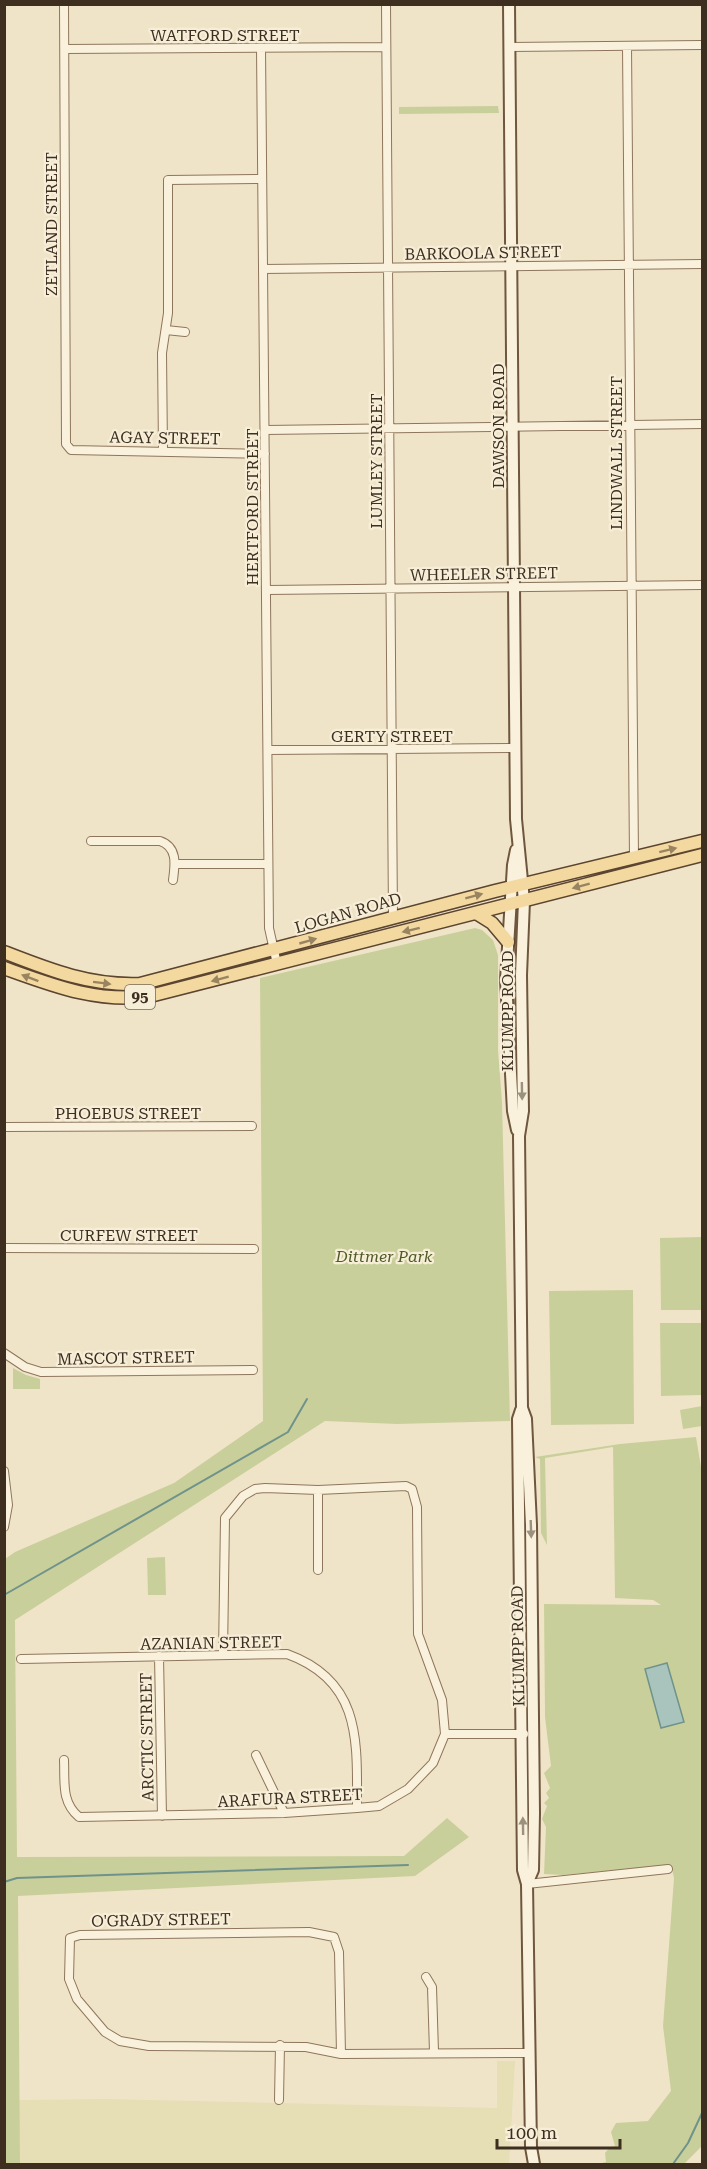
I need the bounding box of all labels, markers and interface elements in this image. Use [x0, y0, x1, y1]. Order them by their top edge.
street label: WATFORD STREET [150, 26, 300, 45]
street label: ZETLAND STREET [42, 152, 61, 296]
street label: BARKOOLA STREET [404, 242, 562, 264]
street label: DAWSON ROAD [489, 363, 508, 489]
street label: LINDWALL STREET [607, 376, 626, 530]
street label: LUMLEY STREET [367, 393, 386, 529]
street label: AGAY STREET [109, 428, 221, 448]
street label: HERTFORD STREET [243, 428, 262, 586]
street label: WHEELER STREET [410, 563, 558, 585]
street label: GERTY STREET [331, 727, 453, 746]
one-way arrow [659, 845, 677, 854]
one-way arrow [572, 882, 590, 891]
street label: LOGAN ROAD [292, 889, 404, 937]
one-way arrow [465, 891, 484, 901]
one-way arrow [401, 925, 420, 935]
one-way arrow [299, 936, 317, 945]
street label: KLUMPP ROAD [498, 950, 517, 1072]
one-way arrow [21, 973, 39, 982]
one-way arrow [211, 975, 229, 984]
one-way arrow [93, 978, 112, 988]
road number: 95 [125, 985, 155, 1009]
one-way arrow [517, 1081, 527, 1100]
street label: PHOEBUS STREET [55, 1104, 201, 1123]
street label: CURFEW STREET [60, 1226, 198, 1245]
park label: Dittmer Park [334, 1247, 433, 1266]
street label: MASCOT STREET [57, 1347, 195, 1369]
one-way arrow [526, 1519, 536, 1538]
street label: KLUMPP ROAD [507, 1585, 529, 1707]
street label: AZANIAN STREET [140, 1632, 282, 1654]
street label: ARCTIC STREET [136, 1672, 158, 1802]
street label: ARAFURA STREET [217, 1785, 363, 1811]
one-way arrow [518, 1816, 528, 1835]
street label: O'GRADY STREET [91, 1909, 231, 1931]
scale bar [497, 2112, 620, 2150]
text: 100 m [506, 2122, 557, 2143]

